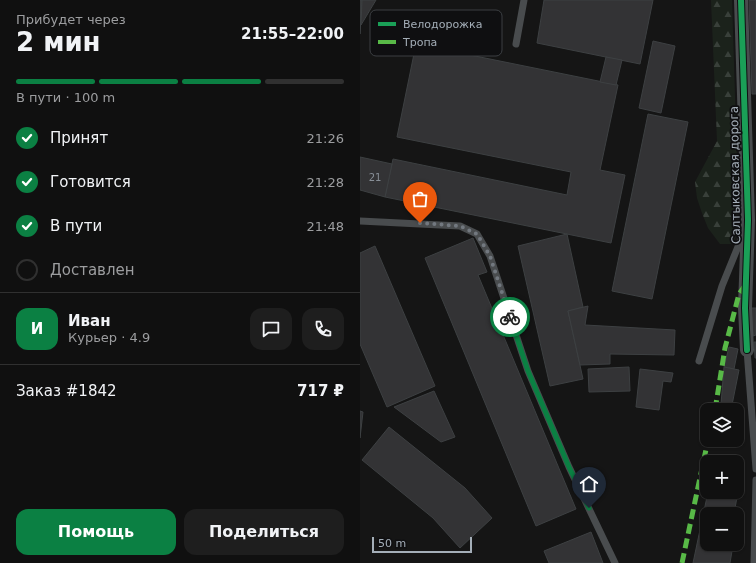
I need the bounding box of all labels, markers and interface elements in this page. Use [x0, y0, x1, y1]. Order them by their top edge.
legend [370, 10, 502, 56]
text: Прибудет через [16, 12, 126, 27]
text: Велодорожка [403, 18, 482, 31]
text: 21:55–22:00 [241, 25, 344, 43]
text: 2 мин [16, 27, 101, 57]
text: Тропа [402, 36, 437, 49]
text: В пути · 100 m [16, 90, 115, 105]
street label: Салтыковская дорога [727, 106, 743, 244]
icon: check [16, 127, 38, 149]
text: Принят [50, 129, 108, 147]
text: 21:26 [307, 131, 344, 146]
icon: check [16, 171, 38, 193]
house number: 21 [369, 172, 381, 183]
text: Готовится [50, 173, 131, 191]
text: 21:28 [307, 175, 344, 190]
pin [403, 182, 437, 223]
icon: bag [409, 188, 431, 210]
icon: check [16, 215, 38, 237]
text: В пути [50, 217, 102, 235]
text: 21:48 [307, 219, 344, 234]
text: Доставлен [50, 261, 135, 279]
courier [490, 297, 530, 337]
icon: bike [499, 306, 521, 328]
button: chat [250, 308, 292, 350]
button: phone [302, 308, 344, 350]
text: Иван [68, 312, 111, 330]
text: И [31, 320, 43, 338]
text: Курьер · 4.9 [68, 330, 150, 345]
text: Заказ #1842 [16, 382, 117, 400]
text: 717 ₽ [297, 382, 344, 400]
map controls [700, 403, 744, 551]
button: layers [700, 403, 744, 447]
button: + [700, 455, 744, 499]
pin [572, 467, 606, 508]
icon: home [578, 473, 600, 495]
button: − [700, 507, 744, 551]
button: Помощь [16, 509, 176, 555]
button: Поделиться [184, 509, 344, 555]
scale bar [372, 535, 472, 554]
text: 50 m [378, 537, 406, 550]

